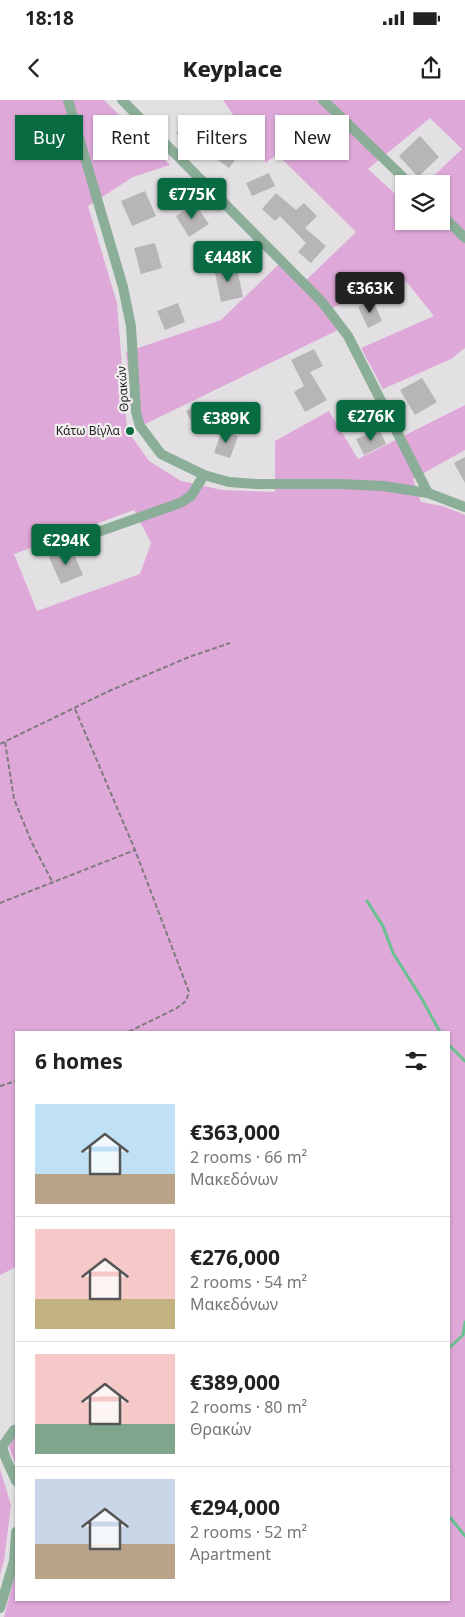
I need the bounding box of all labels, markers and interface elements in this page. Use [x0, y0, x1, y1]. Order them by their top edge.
text: 18:18 [25, 5, 74, 31]
text: Keyplace [183, 53, 282, 83]
icon: back [20, 54, 48, 82]
icon: share [417, 54, 445, 82]
chip: Buy [15, 115, 83, 160]
chip: Rent [93, 115, 168, 160]
chip: Filters [178, 115, 265, 160]
chip: New [275, 115, 349, 160]
map controls [395, 175, 450, 230]
button: layers [395, 175, 450, 230]
pin: €775K [157, 178, 227, 220]
text: €775K [168, 183, 216, 205]
pin: €448K [193, 240, 263, 283]
text: €448K [204, 246, 252, 268]
pin: €363K [335, 272, 405, 314]
text: €363K [346, 277, 394, 299]
street label: Θρακών [112, 365, 133, 413]
pin: €276K [336, 400, 406, 442]
pin: €389K [191, 402, 261, 444]
text: €276K [347, 405, 395, 427]
text: €389K [202, 407, 250, 429]
place label: Κάτω Βίγλα [56, 422, 121, 439]
marker: Κάτω Βίγλα [124, 425, 136, 437]
pin: €294K [31, 524, 101, 566]
text: €294K [42, 529, 90, 551]
text: 6 homes [35, 1047, 123, 1075]
icon: filters [402, 1047, 430, 1075]
text: €363,000 [190, 1118, 280, 1146]
icon: home [75, 1124, 135, 1184]
text: 2 rooms · 66 m² [190, 1146, 307, 1168]
text: Μακεδόνων [190, 1168, 278, 1190]
text: €276,000 [190, 1243, 280, 1271]
icon: home [75, 1249, 135, 1309]
text: 2 rooms · 54 m² [190, 1271, 307, 1293]
text: Μακεδόνων [190, 1293, 278, 1315]
text: €389,000 [190, 1368, 280, 1396]
icon: home [75, 1374, 135, 1434]
text: 2 rooms · 80 m² [190, 1396, 307, 1418]
text: Θρακών [190, 1418, 251, 1440]
text: €294,000 [190, 1493, 280, 1521]
icon: home [75, 1499, 135, 1559]
text: 2 rooms · 52 m² [190, 1521, 307, 1543]
text: Apartment [190, 1543, 271, 1565]

